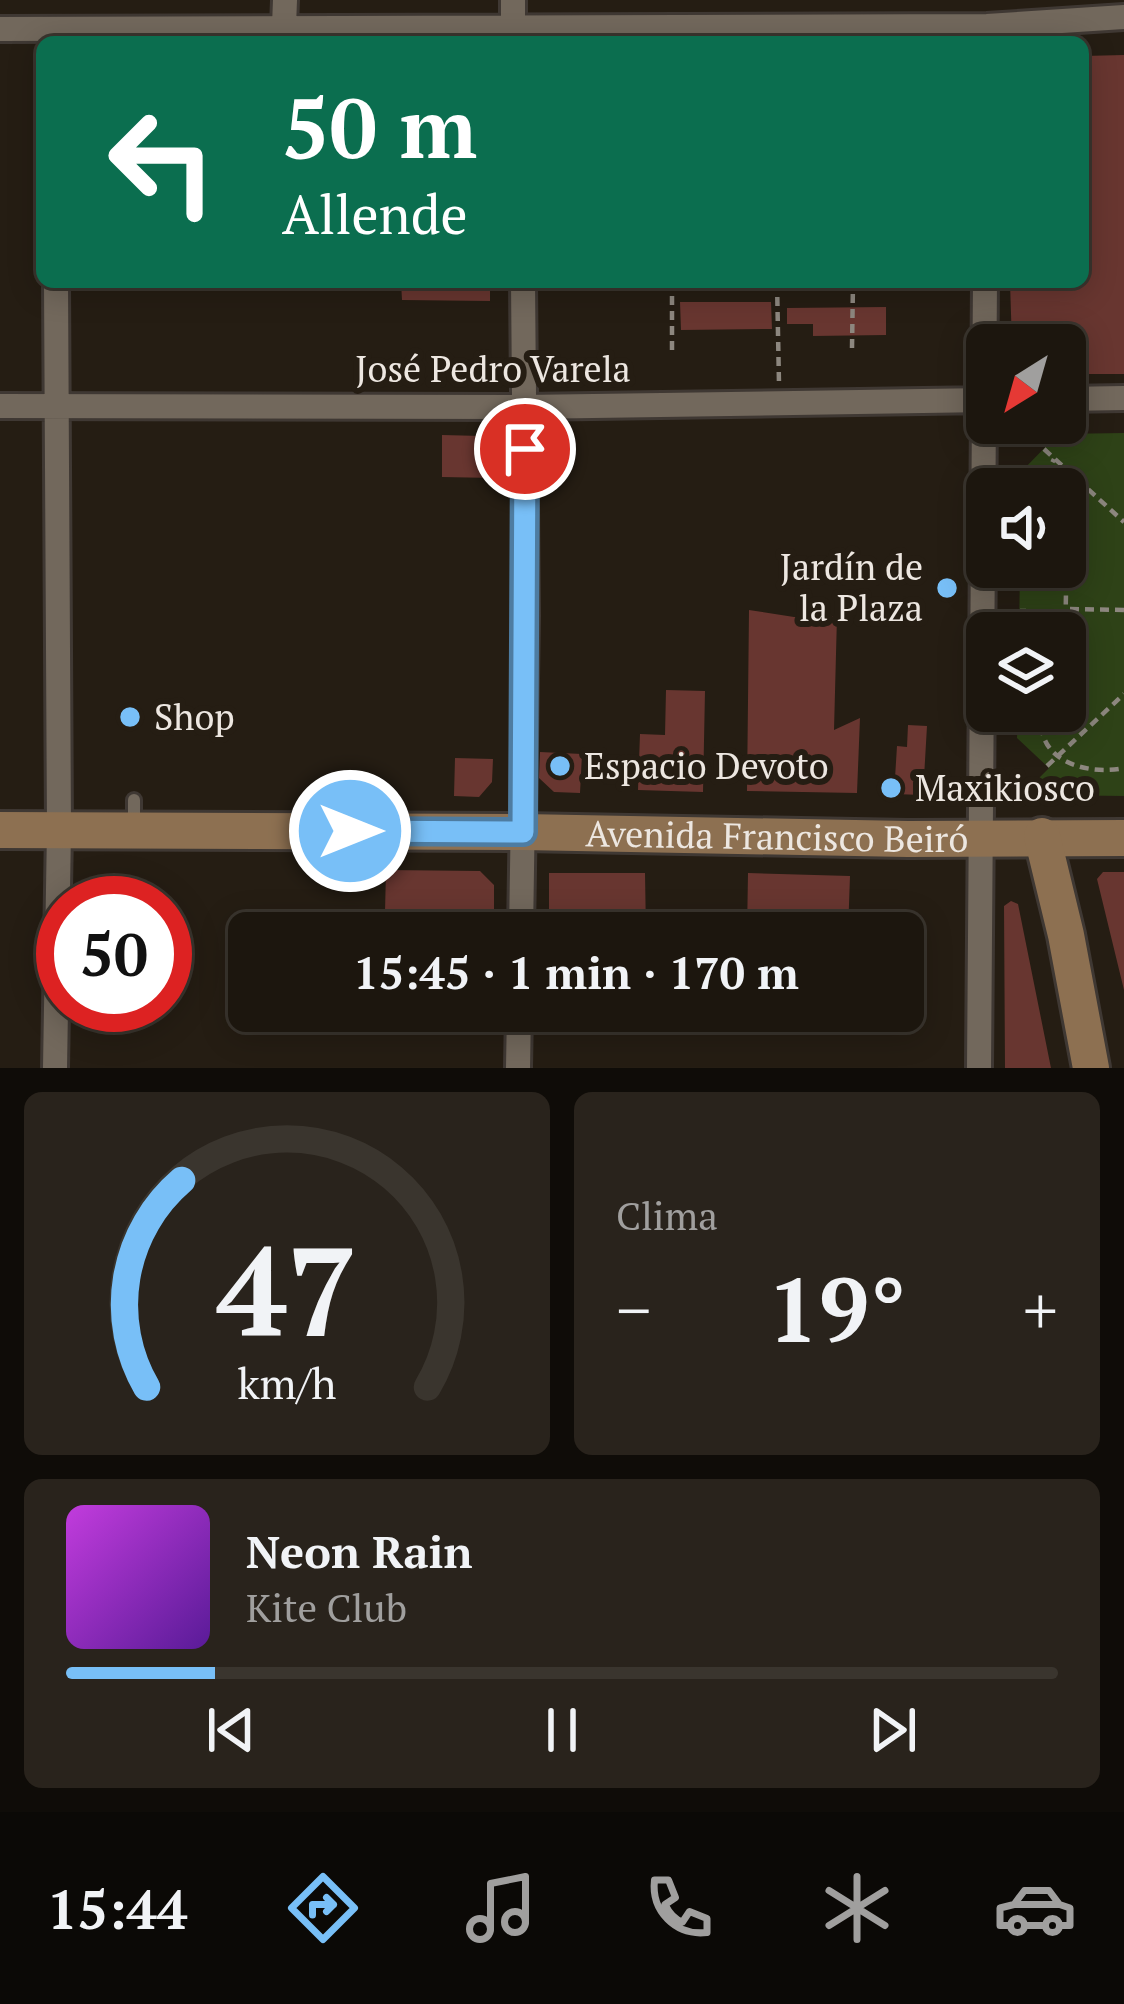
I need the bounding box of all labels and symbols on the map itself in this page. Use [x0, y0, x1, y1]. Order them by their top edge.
north arrow [966, 324, 1086, 444]
street label: José Pedro Varela [355, 345, 631, 392]
pin [474, 398, 576, 500]
place label: Jardín de la Plaza [780, 543, 923, 631]
marker: Jardín de la Plaza [934, 575, 960, 601]
place label: Shop [154, 693, 235, 740]
marker: Shop [117, 704, 143, 730]
place label: Espacio Devoto [584, 742, 829, 789]
marker: Espacio Devoto [547, 753, 573, 779]
place label: Maxikiosco [915, 764, 1095, 811]
position arrow [287, 768, 413, 894]
marker: Maxikiosco [878, 775, 904, 801]
street label: Avenida Francisco Beiró [585, 809, 968, 862]
speed limit sign: 50 [36, 876, 192, 1032]

